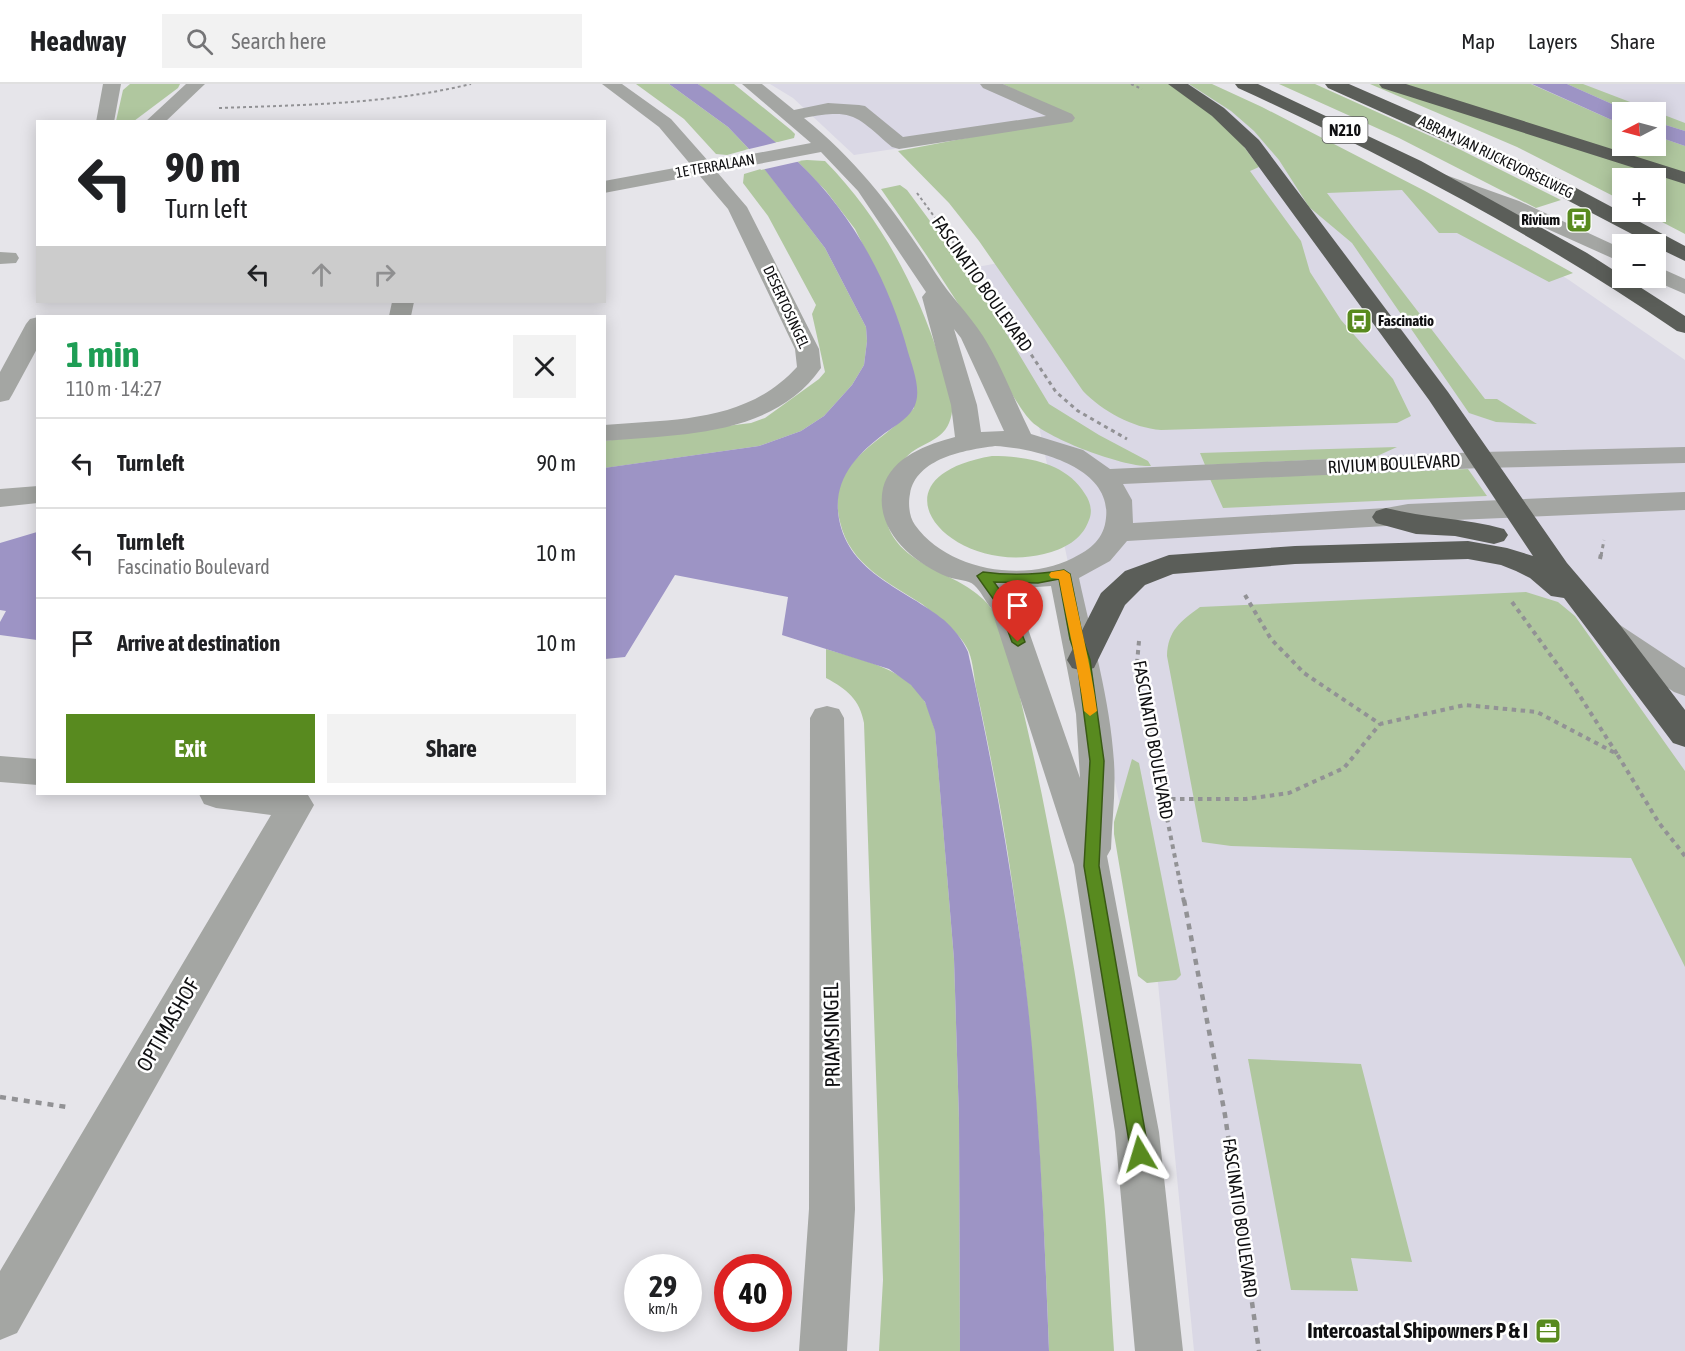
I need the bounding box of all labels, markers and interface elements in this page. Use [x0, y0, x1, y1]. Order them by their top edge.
search box [162, 14, 582, 68]
text: Headway [30, 25, 126, 57]
icon: search [183, 25, 216, 58]
text: Search here [231, 28, 326, 54]
text: Map [1461, 29, 1495, 53]
text: Layers [1528, 29, 1578, 53]
text: Share [1611, 29, 1655, 53]
north arrow [1612, 102, 1666, 156]
map controls [1612, 102, 1666, 288]
street label: ABRAM VAN RIJCKEVORSELWEG [1416, 112, 1576, 201]
road number: N210 [1322, 117, 1368, 143]
text: 90 m [165, 143, 240, 191]
icon: left [66, 144, 144, 222]
street label: 1E TERRALAAN [674, 150, 756, 181]
button: + [1612, 168, 1666, 222]
text: Turn left [165, 193, 248, 224]
bus stop icon: Rivium [1564, 205, 1594, 235]
place label: Rivium [1521, 211, 1560, 228]
street label: FASCINATIO BOULEVARD [928, 212, 1037, 356]
button: − [1612, 234, 1666, 288]
icon: left [242, 258, 275, 291]
icon: ahead [305, 258, 338, 291]
icon: right [368, 258, 401, 291]
street label: DESERTOSINGEL [760, 263, 813, 351]
bus stop icon: Fascinatio [1344, 306, 1374, 336]
place label: Fascinatio [1378, 312, 1434, 329]
text: 1 min [66, 333, 140, 375]
button: close [513, 335, 576, 398]
text: 110 m · 14:27 [66, 377, 162, 400]
icon: left [66, 447, 99, 480]
text: Turn left [117, 450, 184, 476]
text: 90 m [536, 450, 576, 476]
street label: RIVIUM BOULEVARD [1327, 450, 1461, 477]
text: Turn left [117, 529, 184, 555]
icon: left [66, 537, 99, 570]
text: 10 m [536, 540, 576, 566]
text: Fascinatio Boulevard [117, 555, 270, 578]
pin [992, 580, 1043, 642]
icon: arrive [1001, 589, 1034, 622]
icon: arrive [66, 627, 99, 660]
text: Arrive at destination [117, 630, 280, 656]
text: 10 m [536, 630, 576, 656]
street label: FASCINATIO BOULEVARD [1129, 659, 1178, 821]
button: Exit [66, 714, 315, 783]
button: Share [327, 714, 576, 783]
street label: OPTIMASHOF [131, 973, 204, 1075]
street label: PRIAMSINGEL [818, 982, 844, 1088]
position arrow [1108, 1122, 1172, 1186]
street label: FASCINATIO BOULEVARD [1219, 1137, 1262, 1299]
speed limit sign: 40 [714, 1254, 792, 1332]
text: 29 [649, 1269, 677, 1303]
text: km/h [648, 1300, 678, 1317]
office icon: Intercoastal Shipowners P & I [1533, 1316, 1563, 1346]
place label: Intercoastal Shipowners P & I [1307, 1318, 1528, 1342]

